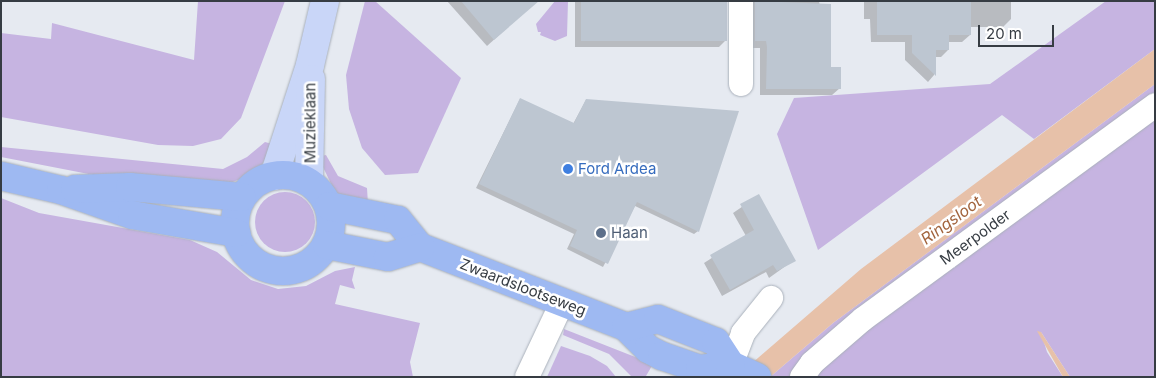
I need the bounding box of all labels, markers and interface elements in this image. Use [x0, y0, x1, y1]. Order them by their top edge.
scale bar [981, 15, 1057, 47]
text: 20 m [986, 24, 1022, 43]
street label: Muzieklaan [301, 83, 319, 163]
place label: Ford Ardea [578, 160, 656, 178]
marker: Ford Ardea [562, 163, 574, 175]
water label: Ringsloot [917, 192, 985, 248]
street label: Meerpolder [936, 206, 1014, 268]
place label: Haan [611, 224, 648, 242]
marker: Haan [595, 227, 607, 239]
street label: Zwaardslootseweg [457, 255, 589, 319]

